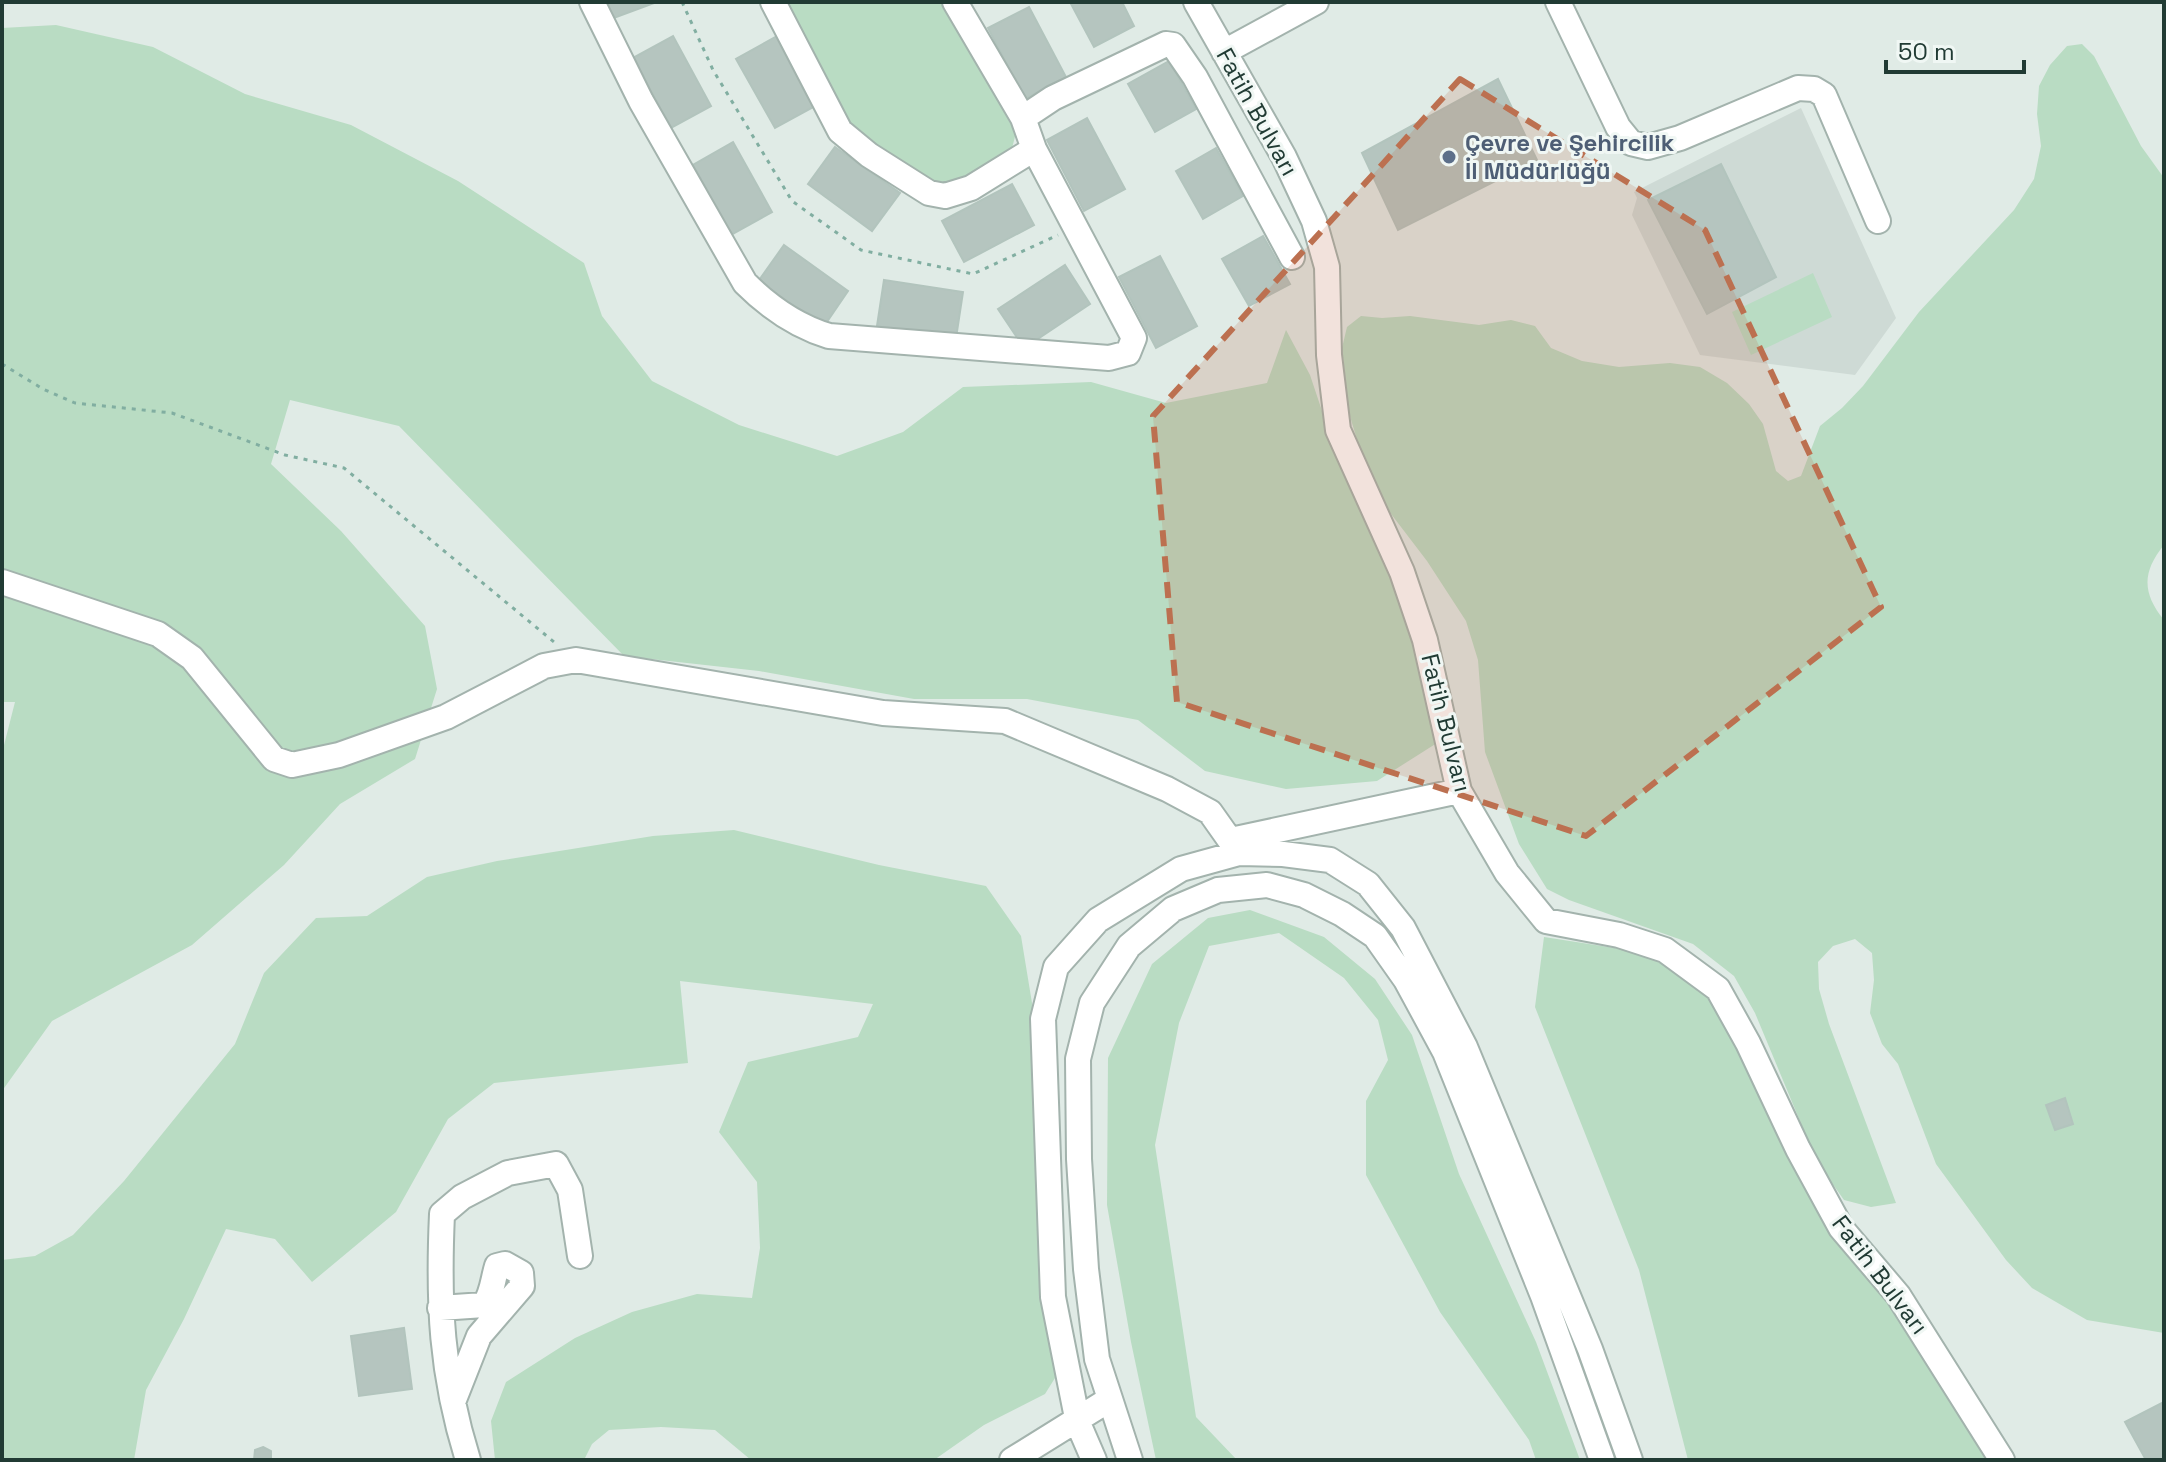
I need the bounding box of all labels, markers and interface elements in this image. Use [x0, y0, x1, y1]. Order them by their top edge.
scale bar [1886, 24, 2024, 74]
text: 50 m [1898, 36, 1955, 67]
street label: Fatih Bulvarı [1210, 42, 1305, 181]
place label: Çevre ve Şehircilik İl Müdürlüğü [1465, 127, 1675, 186]
marker: Çevre ve Şehircilik İl Müdürlüğü [1440, 148, 1458, 166]
street label: Fatih Bulvarı [1414, 651, 1479, 795]
street label: Fatih Bulvarı [1825, 1209, 1935, 1340]

